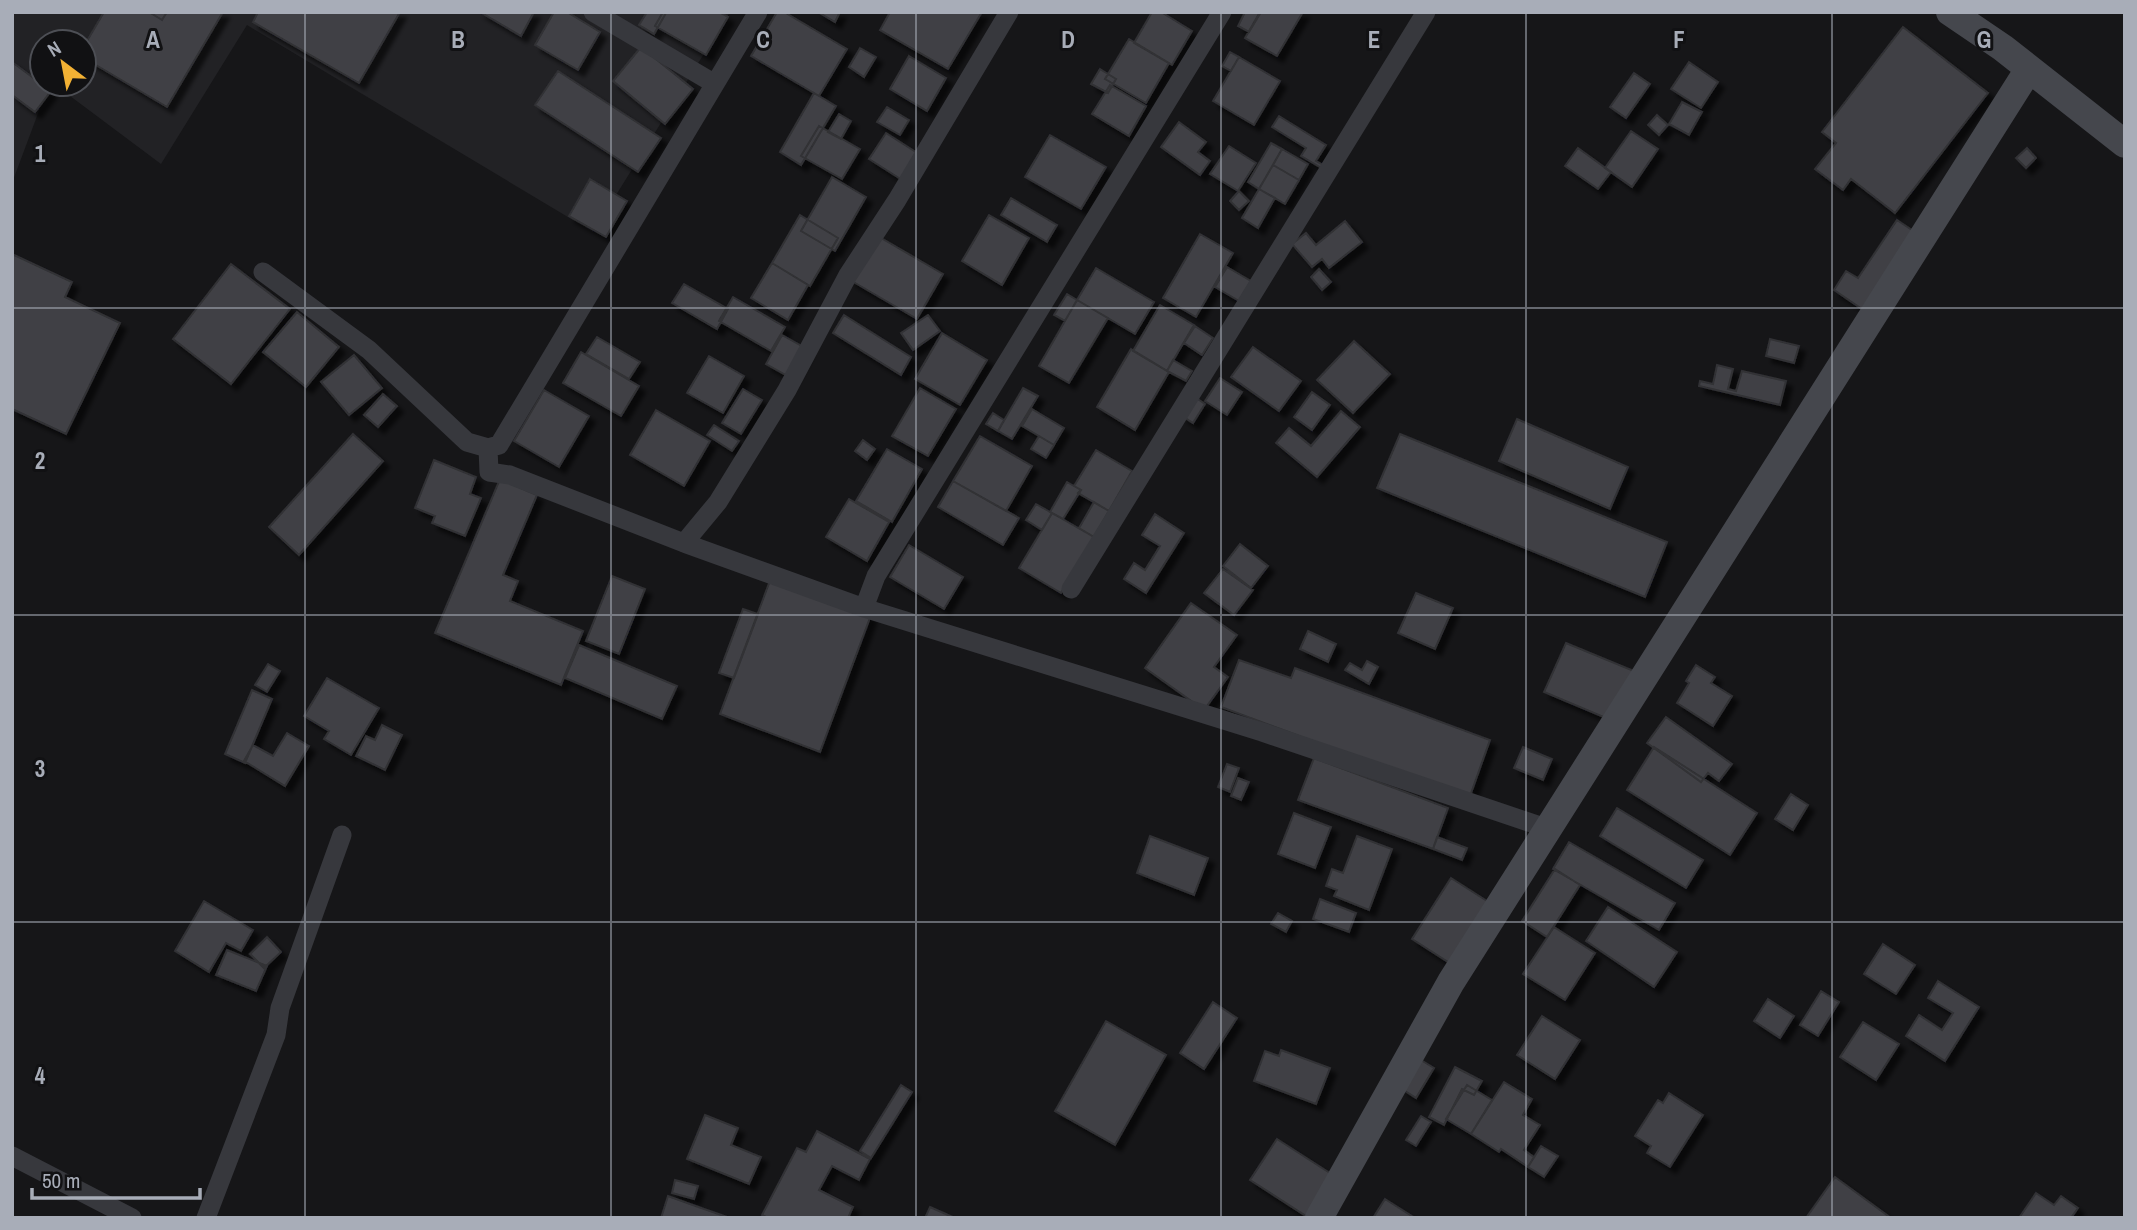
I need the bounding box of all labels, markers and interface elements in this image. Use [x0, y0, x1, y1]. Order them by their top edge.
text: A [146, 24, 160, 55]
text: B [451, 24, 465, 55]
text: C [756, 24, 770, 55]
text: D [1061, 24, 1075, 55]
text: E [1368, 24, 1380, 55]
text: F [1673, 24, 1685, 55]
text: G [1977, 24, 1991, 55]
north arrow [28, 28, 98, 98]
text: N [42, 35, 66, 63]
text: 1 [35, 138, 46, 169]
text: 2 [35, 445, 45, 476]
text: 3 [35, 753, 45, 784]
text: 4 [35, 1060, 46, 1091]
scale bar [32, 1156, 200, 1200]
text: 50 m [42, 1166, 80, 1195]

